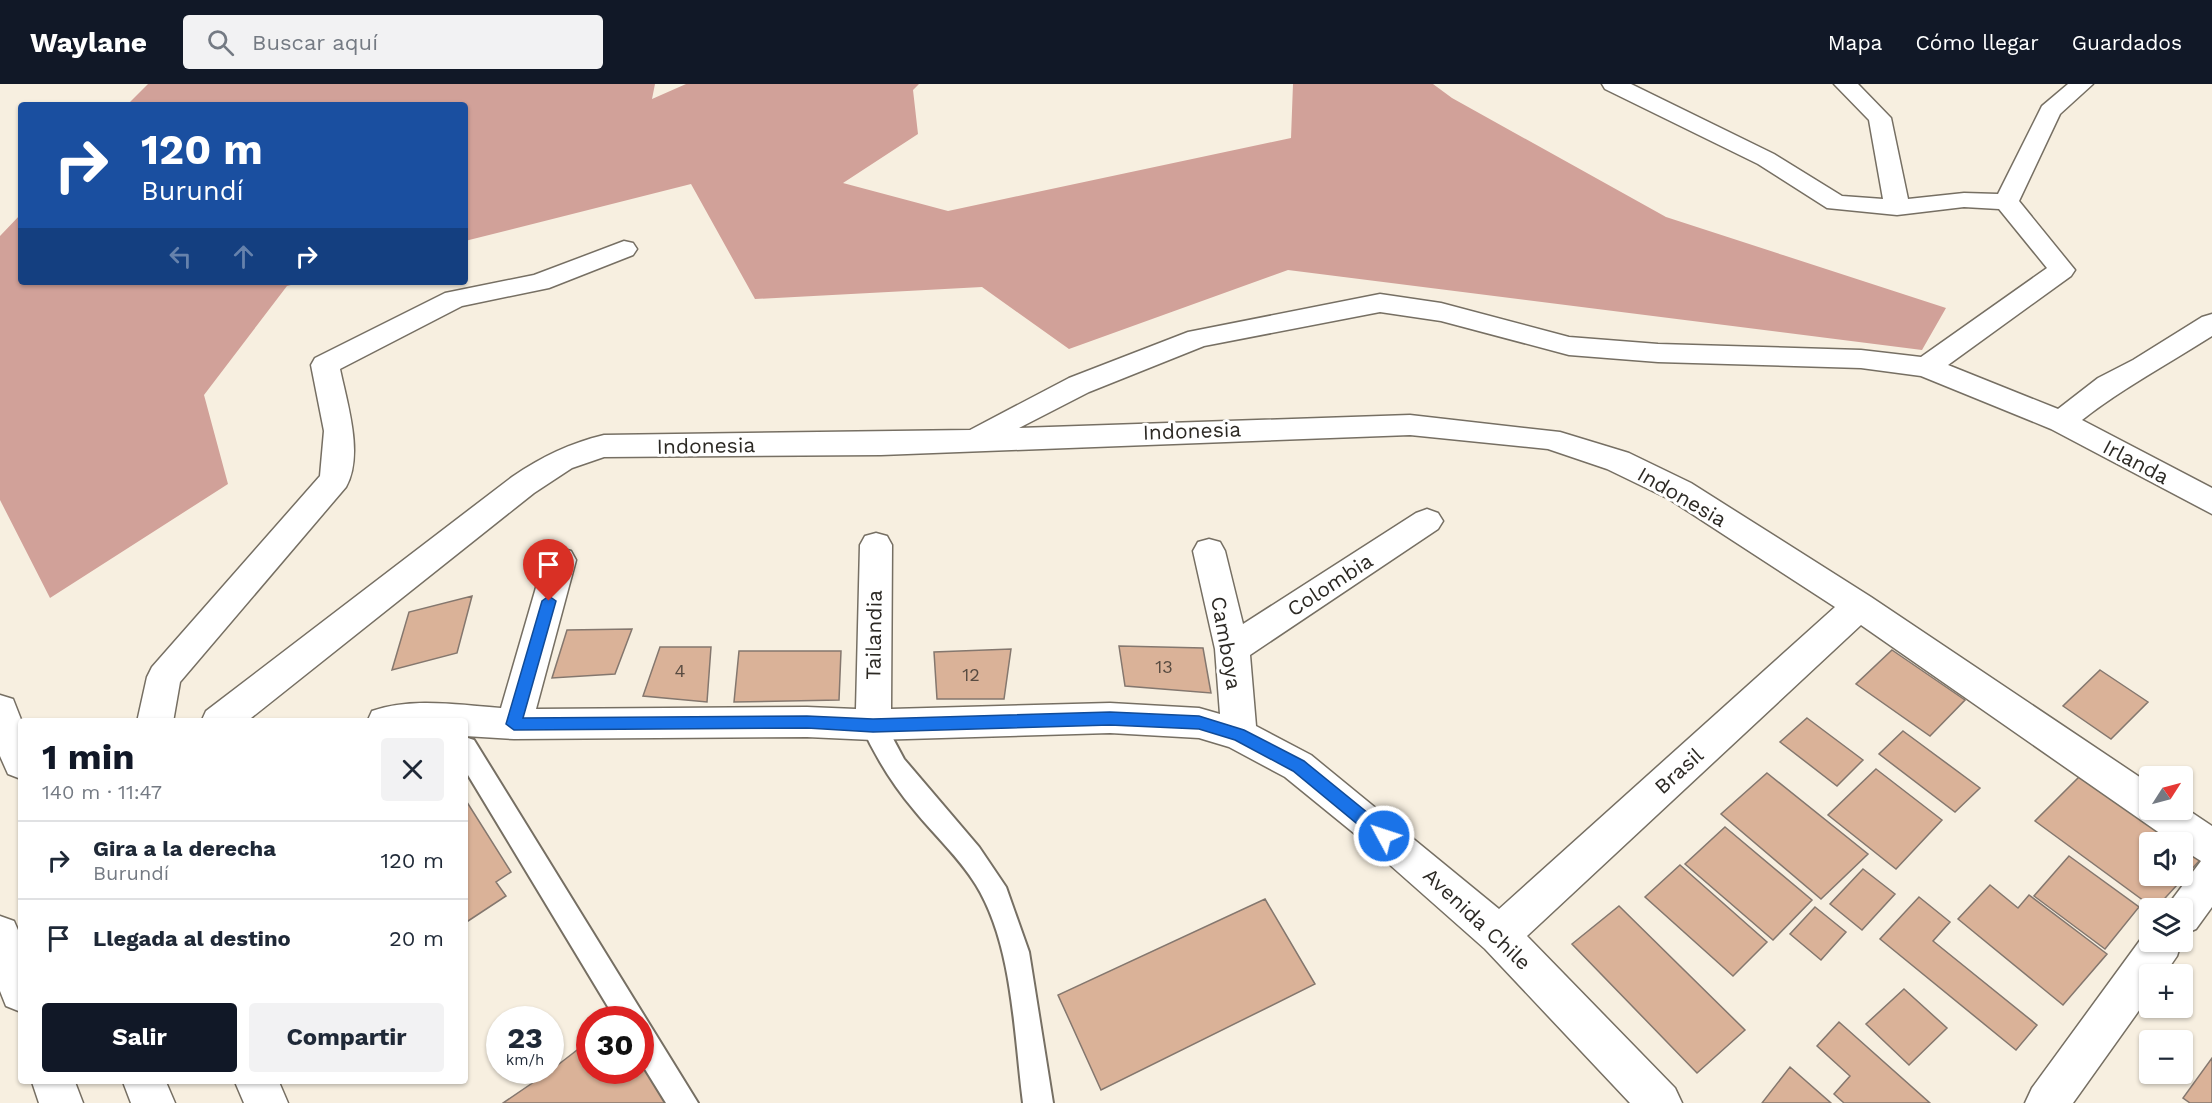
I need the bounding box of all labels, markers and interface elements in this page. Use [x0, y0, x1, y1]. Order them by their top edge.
search box [183, 15, 603, 69]
text: Waylane [30, 26, 147, 59]
icon: search [204, 26, 237, 59]
text: Buscar aquí [252, 30, 378, 55]
text: Mapa [1828, 30, 1882, 55]
text: Cómo llegar [1915, 30, 2039, 55]
text: Guardados [2072, 30, 2182, 55]
text: 120 m [141, 125, 263, 174]
icon: right [42, 126, 120, 204]
text: Burundí [141, 175, 244, 207]
icon: left [164, 240, 197, 273]
icon: ahead [227, 240, 260, 273]
icon: right [290, 240, 323, 273]
street label: Indonesia [1142, 416, 1242, 445]
street label: Indonesia [657, 432, 756, 459]
street label: Irlanda [2099, 434, 2174, 489]
street label: Indonesia [1633, 461, 1731, 532]
pin [523, 539, 574, 601]
icon: arrive [532, 548, 565, 581]
street label: Colombia [1282, 548, 1377, 621]
street label: Tailandia [860, 590, 887, 680]
street label: Camboya [1206, 594, 1247, 692]
house number: 13 [1155, 656, 1173, 677]
house number: 4 [675, 660, 686, 681]
house number: 12 [962, 664, 980, 685]
text: 1 min [42, 736, 134, 778]
button: close [381, 738, 444, 801]
street label: Brasil [1649, 742, 1709, 799]
north arrow [2139, 766, 2193, 820]
map controls [2139, 766, 2193, 1084]
text: 140 m · 11:47 [42, 780, 162, 804]
position arrow [1352, 804, 1416, 868]
button: sound [2139, 832, 2193, 886]
text: Gira a la derecha [93, 836, 276, 861]
icon: right [42, 844, 75, 877]
text: 120 m [380, 848, 444, 873]
text: Burundí [93, 861, 169, 885]
street label: Avenida Chile [1418, 862, 1536, 975]
button: layers [2139, 898, 2193, 952]
icon: arrive [42, 922, 75, 955]
text: Llegada al destino [93, 926, 291, 951]
text: 20 m [389, 926, 444, 951]
button: + [2139, 964, 2193, 1018]
button: Salir [42, 1003, 237, 1072]
button: Compartir [249, 1003, 444, 1072]
speed limit sign: 30 [576, 1006, 654, 1084]
text: 23 [507, 1020, 543, 1055]
button: − [2139, 1030, 2193, 1084]
text: km/h [506, 1051, 544, 1069]

